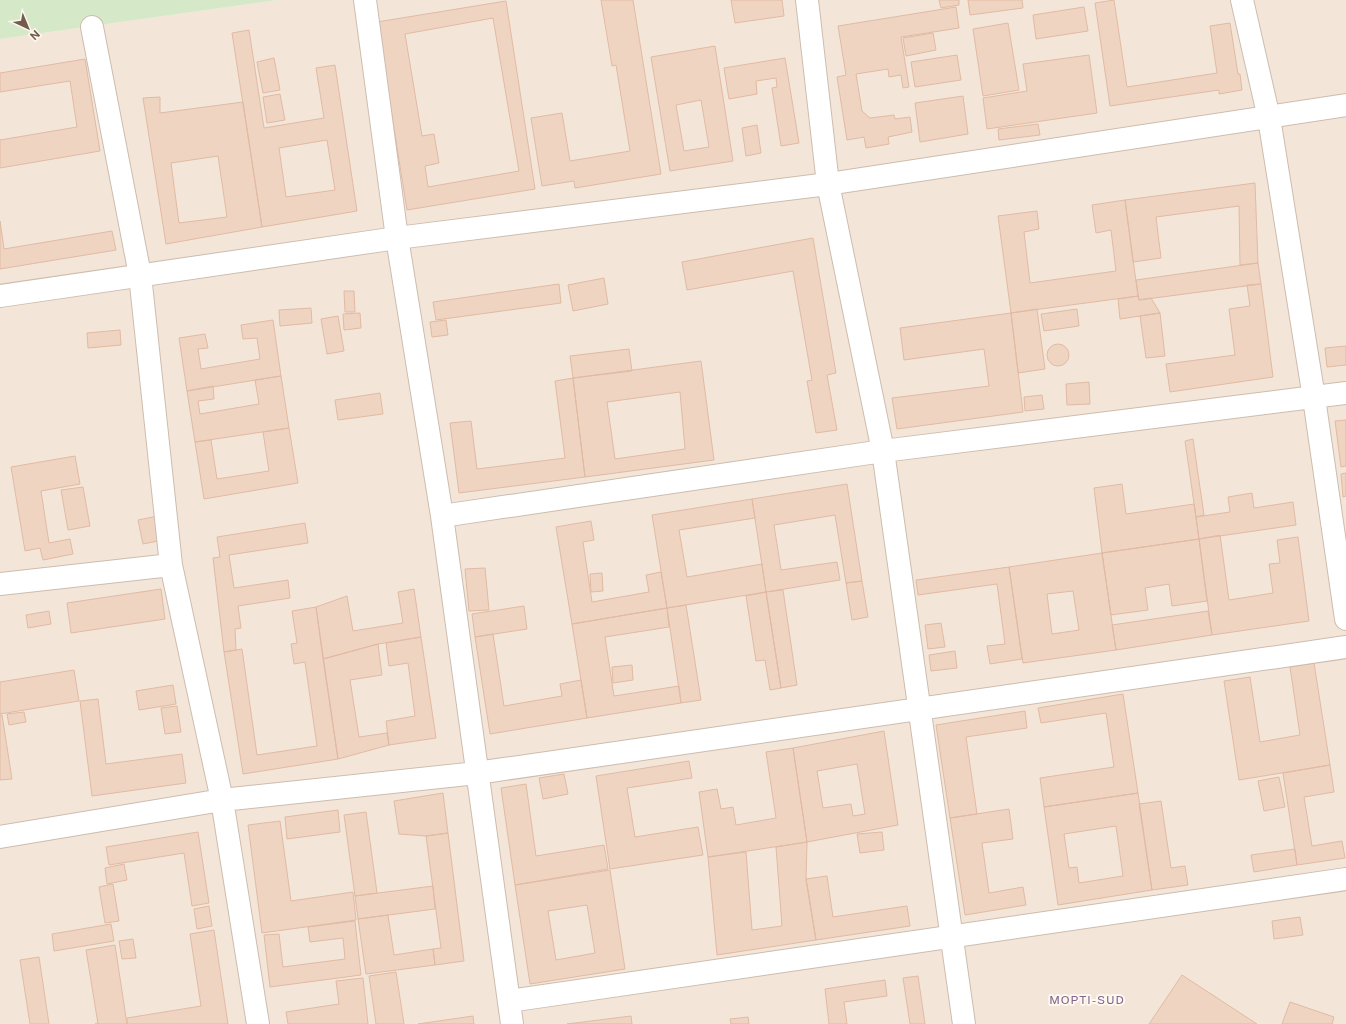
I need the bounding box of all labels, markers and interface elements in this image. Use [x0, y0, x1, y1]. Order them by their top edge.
north arrow [8, 8, 48, 48]
text: N [28, 28, 42, 42]
district label: MOPTI-SUD [1049, 993, 1125, 1007]

